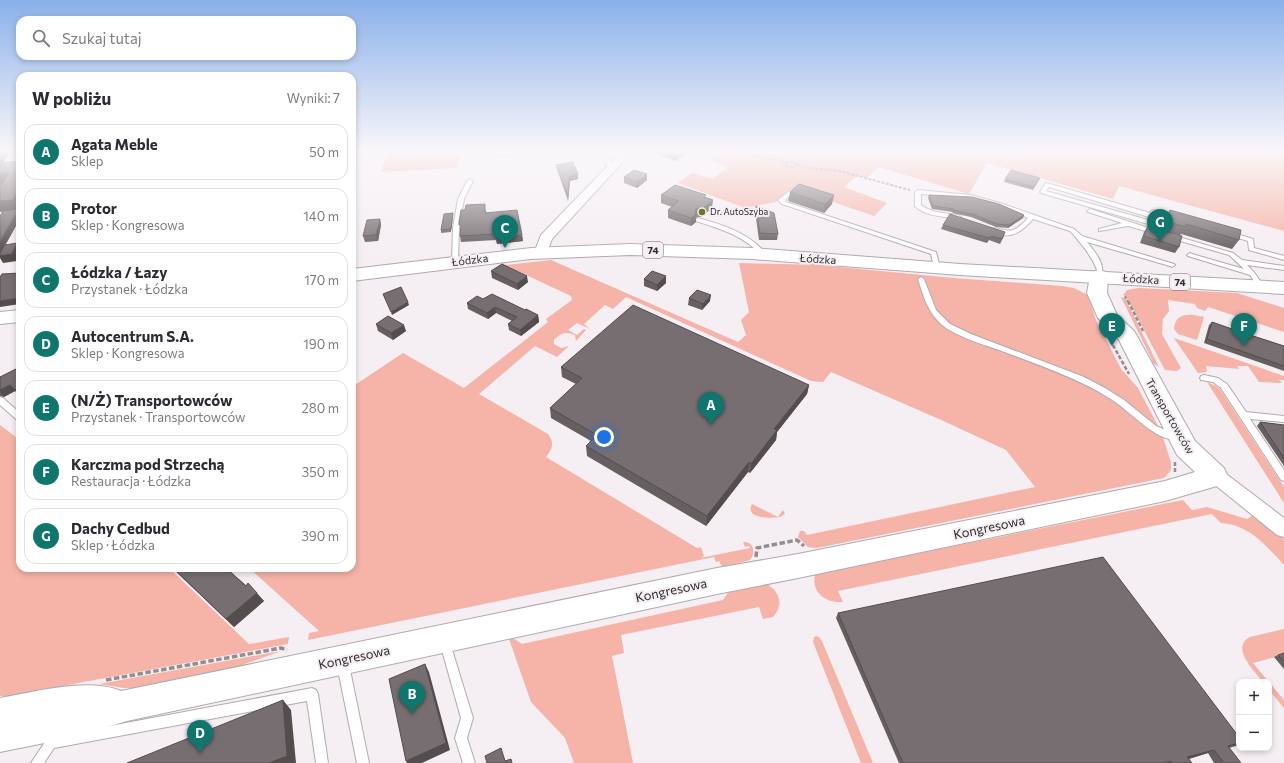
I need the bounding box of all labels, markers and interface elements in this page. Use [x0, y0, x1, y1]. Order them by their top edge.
search box [16, 16, 356, 60]
icon: search [30, 27, 52, 49]
text: Szukaj tutaj [62, 29, 142, 47]
text: W pobliżu [32, 88, 111, 109]
text: Wyniki: 7 [287, 90, 340, 106]
text: Agata Meble [71, 135, 158, 153]
text: A [41, 144, 51, 160]
text: 50 m [309, 144, 339, 160]
text: Sklep [71, 153, 104, 169]
text: Protor [71, 199, 117, 217]
place label: Dr. AutoSzyba [710, 206, 769, 217]
marker: Dr. AutoSzyba [697, 207, 707, 217]
text: B [42, 208, 50, 224]
text: 140 m [303, 208, 339, 224]
pin: G [1147, 209, 1173, 242]
pin: C [492, 215, 518, 248]
text: Sklep · Kongresowa [71, 217, 184, 233]
road number: 74 [643, 242, 663, 258]
street label: Łódzka [450, 251, 489, 268]
street label: Łódzka [798, 251, 837, 266]
text: Łódzka / Łazy [71, 263, 167, 281]
street label: Łódzka [1121, 271, 1160, 286]
text: C [42, 272, 50, 288]
text: 170 m [304, 272, 339, 288]
road number: 74 [1170, 274, 1190, 290]
text: Przystanek · Łódzka [71, 281, 188, 297]
pin: E [1099, 313, 1125, 346]
pin: F [1231, 313, 1257, 346]
text: Autocentrum S.A. [71, 327, 194, 345]
text: D [41, 336, 51, 352]
text: 190 m [303, 336, 339, 352]
text: Sklep · Kongresowa [71, 345, 184, 361]
street label: Transportowców [1144, 376, 1197, 456]
text: (N/Ż) Transportowców [71, 391, 232, 409]
pin: A [698, 392, 724, 425]
text: E [42, 400, 50, 416]
text: 280 m [302, 400, 339, 416]
text: Przystanek · Transportowców [71, 409, 245, 425]
your location [594, 427, 614, 447]
text: Karczma pod Strzechą [71, 455, 225, 473]
text: F [42, 464, 50, 480]
text: 350 m [302, 464, 339, 480]
text: Restauracja · Łódzka [71, 473, 191, 489]
street label: Kongresowa [952, 512, 1026, 542]
text: Dachy Cedbud [71, 519, 170, 537]
text: G [41, 528, 51, 544]
text: 390 m [301, 528, 339, 544]
text: Sklep · Łódzka [71, 537, 155, 553]
street label: Kongresowa [634, 575, 708, 605]
street label: Kongresowa [317, 642, 391, 672]
map controls [1236, 679, 1272, 751]
button: + [1236, 679, 1272, 715]
pin: B [399, 681, 425, 714]
button: − [1236, 715, 1272, 751]
pin: D [187, 720, 213, 753]

